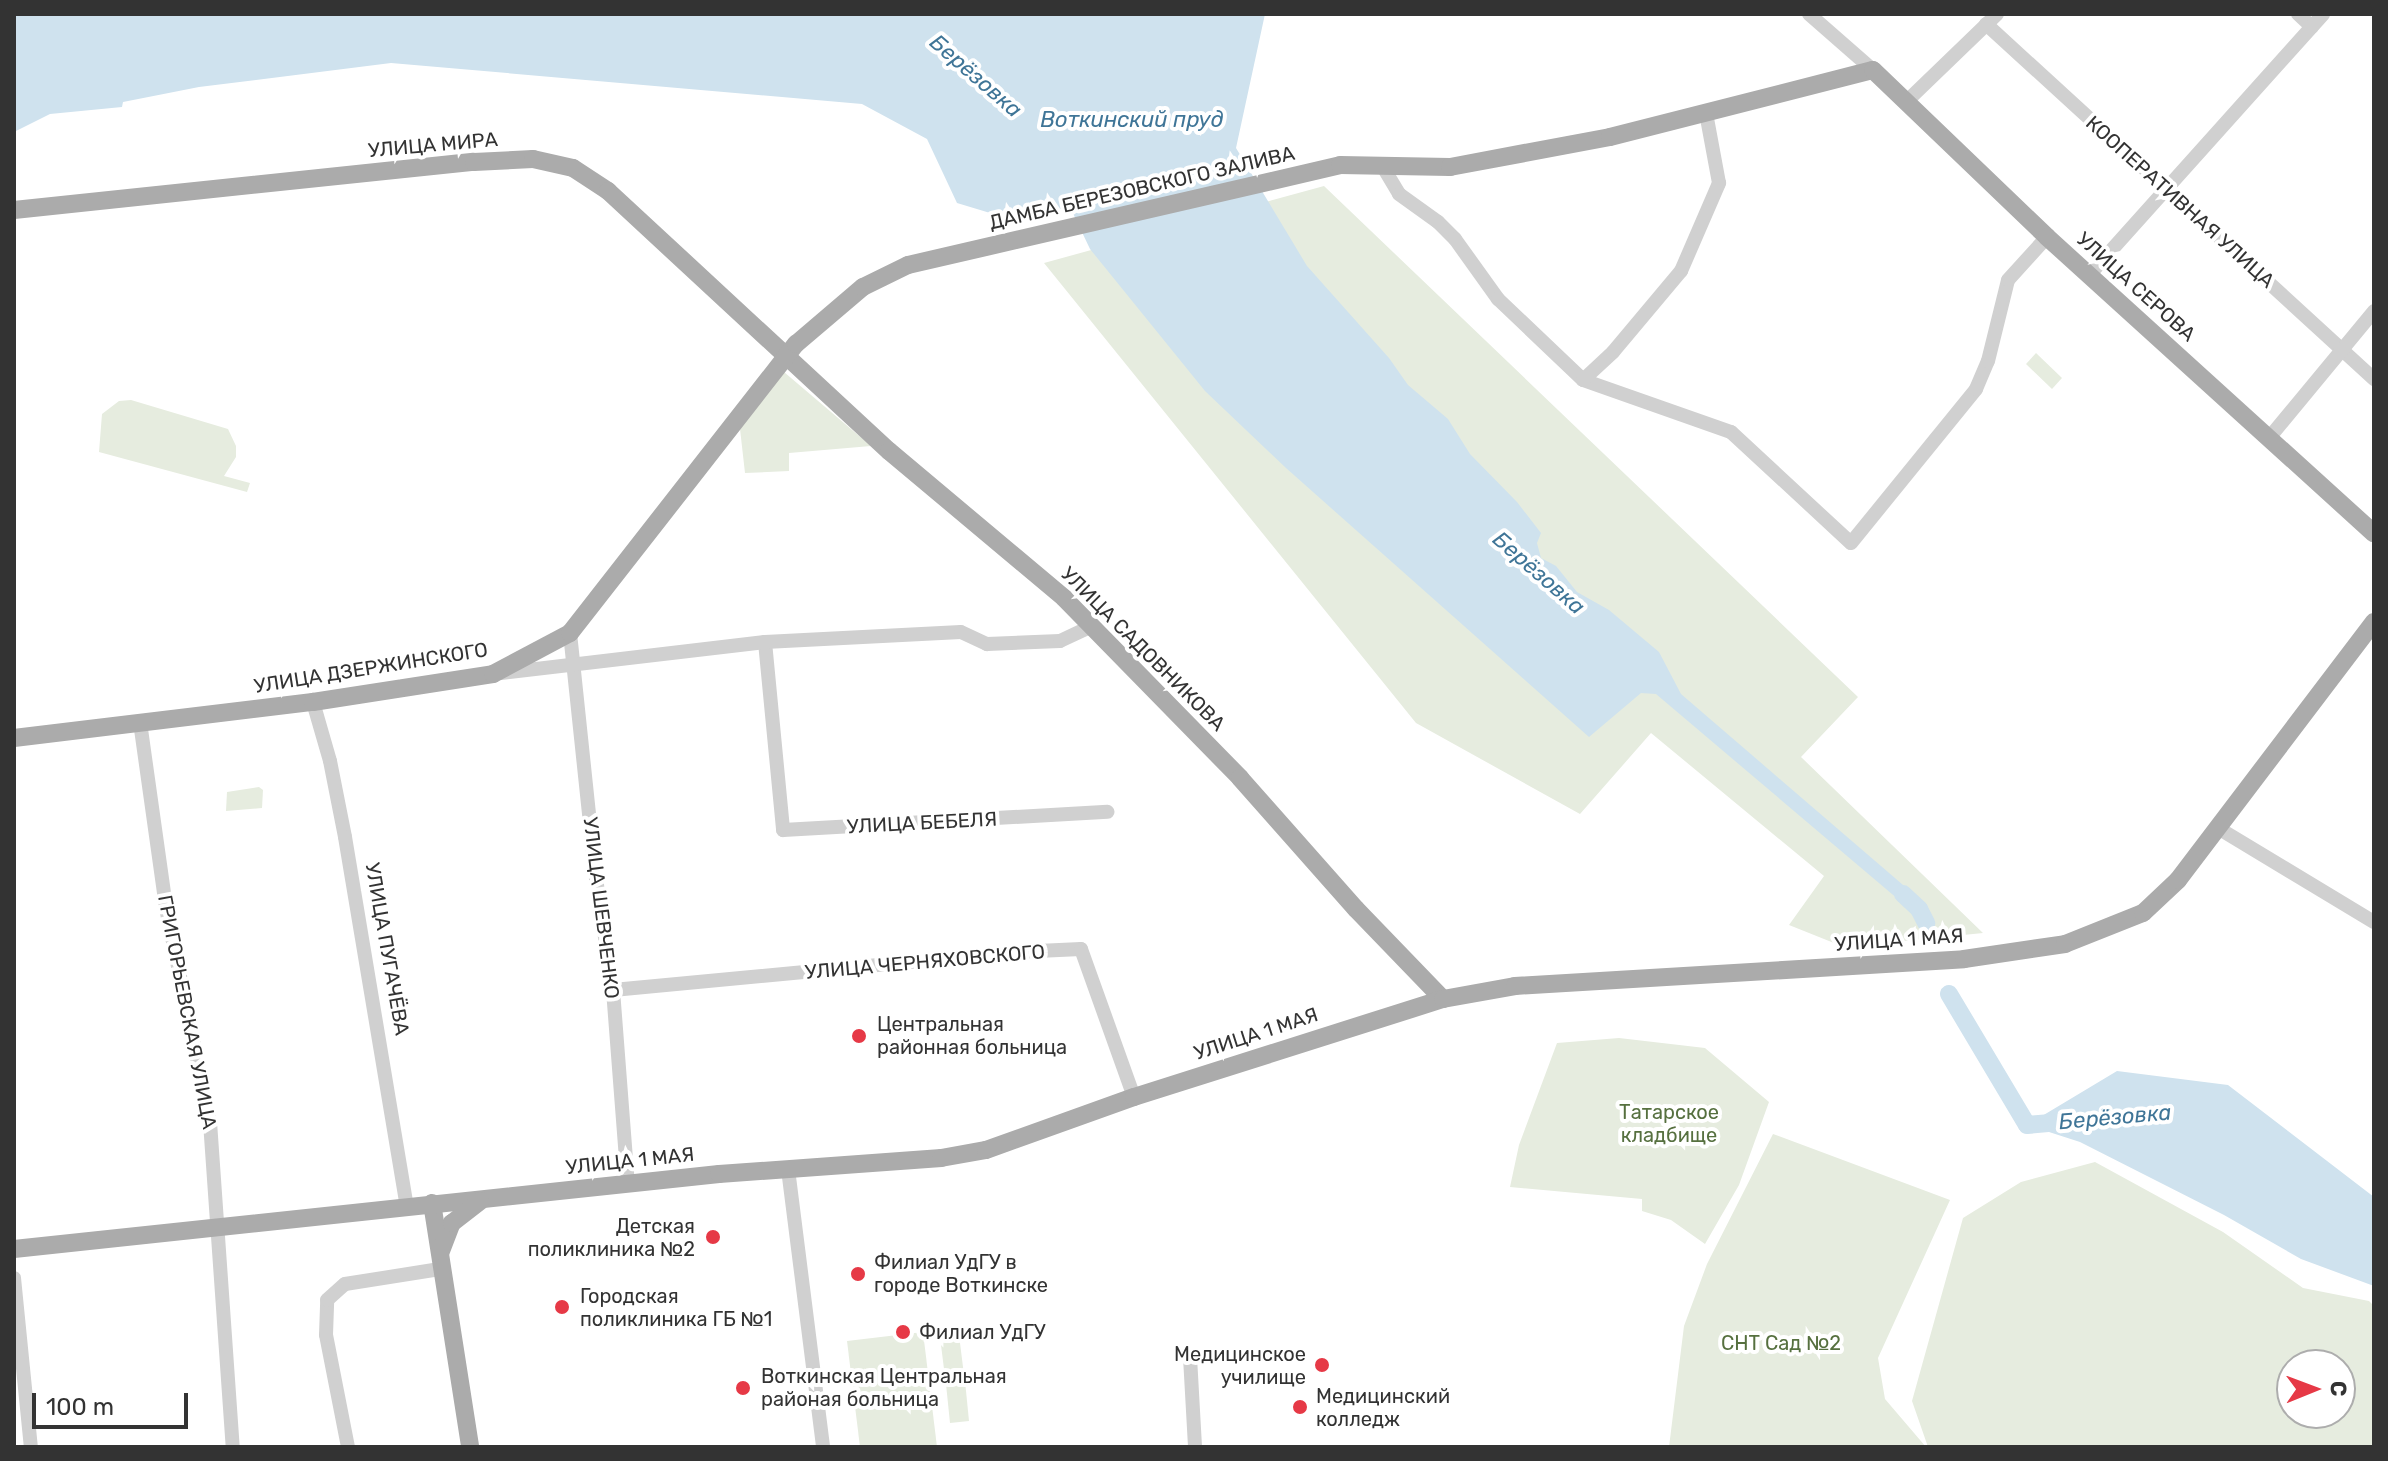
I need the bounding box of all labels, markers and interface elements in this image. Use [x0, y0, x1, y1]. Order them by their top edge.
water label: Берёзовка [925, 29, 1027, 123]
water label: Воткинский пруд [1040, 107, 1224, 133]
street label: КООПЕРАТИВНАЯ УЛИЦА [2081, 111, 2279, 293]
street label: УЛИЦА МИРА [367, 127, 499, 163]
street label: ДАМБА БЕРЕЗОВСКОГО ЗАЛИВА [987, 141, 1297, 235]
street label: УЛИЦА СЕРОВА [2072, 227, 2200, 347]
water label: Берёзовка [1488, 526, 1590, 620]
street label: УЛИЦА САДОВНИКОВА [1056, 562, 1230, 736]
street label: УЛИЦА ДЗЕРЖИНСКОГО [252, 638, 490, 698]
street label: УЛИЦА БЕБЕЛЯ [846, 807, 998, 839]
street label: УЛИЦА ШЕВЧЕНКО [578, 816, 624, 1000]
street label: УЛИЦА ПУГАЧЁВА [360, 861, 414, 1037]
street label: ГРИГОРЬЕВСКАЯ УЛИЦА [153, 893, 221, 1131]
street label: УЛИЦА 1 МАЯ [1834, 924, 1964, 956]
street label: УЛИЦА ЧЕРНЯХОВСКОГО [804, 940, 1046, 984]
street label: УЛИЦА 1 МАЯ [1191, 1003, 1321, 1065]
place label: Центральная районная больница [877, 1012, 1067, 1059]
marker: Центральная районная больница [848, 1025, 870, 1047]
water label: Берёзовка [2058, 1099, 2172, 1135]
park label: Татарское кладбище [1619, 1100, 1719, 1147]
street label: УЛИЦА 1 МАЯ [565, 1142, 695, 1180]
place label: Детская поликлиника №2 [528, 1214, 695, 1261]
marker: Детская поликлиника №2 [702, 1226, 724, 1248]
place label: Филиал УдГУ в городе Воткинске [874, 1250, 1048, 1297]
marker: Филиал УдГУ в городе Воткинске [849, 1265, 867, 1283]
place label: Городская поликлиника ГБ №1 [580, 1284, 772, 1331]
marker: Городская поликлиника ГБ №1 [551, 1296, 573, 1318]
place label: Филиал УдГУ [919, 1320, 1046, 1344]
marker: Филиал УдГУ [894, 1323, 912, 1341]
park label: СНТ Сад №2 [1721, 1331, 1841, 1355]
place label: Медицинское училище [1174, 1342, 1306, 1389]
north arrow [2276, 1349, 2356, 1429]
marker: Медицинское училище [1313, 1356, 1331, 1374]
place label: Воткинская Центральная районая больница [761, 1364, 1007, 1411]
scale bar [36, 1377, 192, 1427]
marker: Воткинская Центральная районая больница [732, 1377, 754, 1399]
text: С [2325, 1381, 2352, 1397]
place label: Медицинский колледж [1316, 1384, 1450, 1431]
text: 100 m [46, 1393, 114, 1421]
marker: Медицинский колледж [1291, 1398, 1309, 1416]

